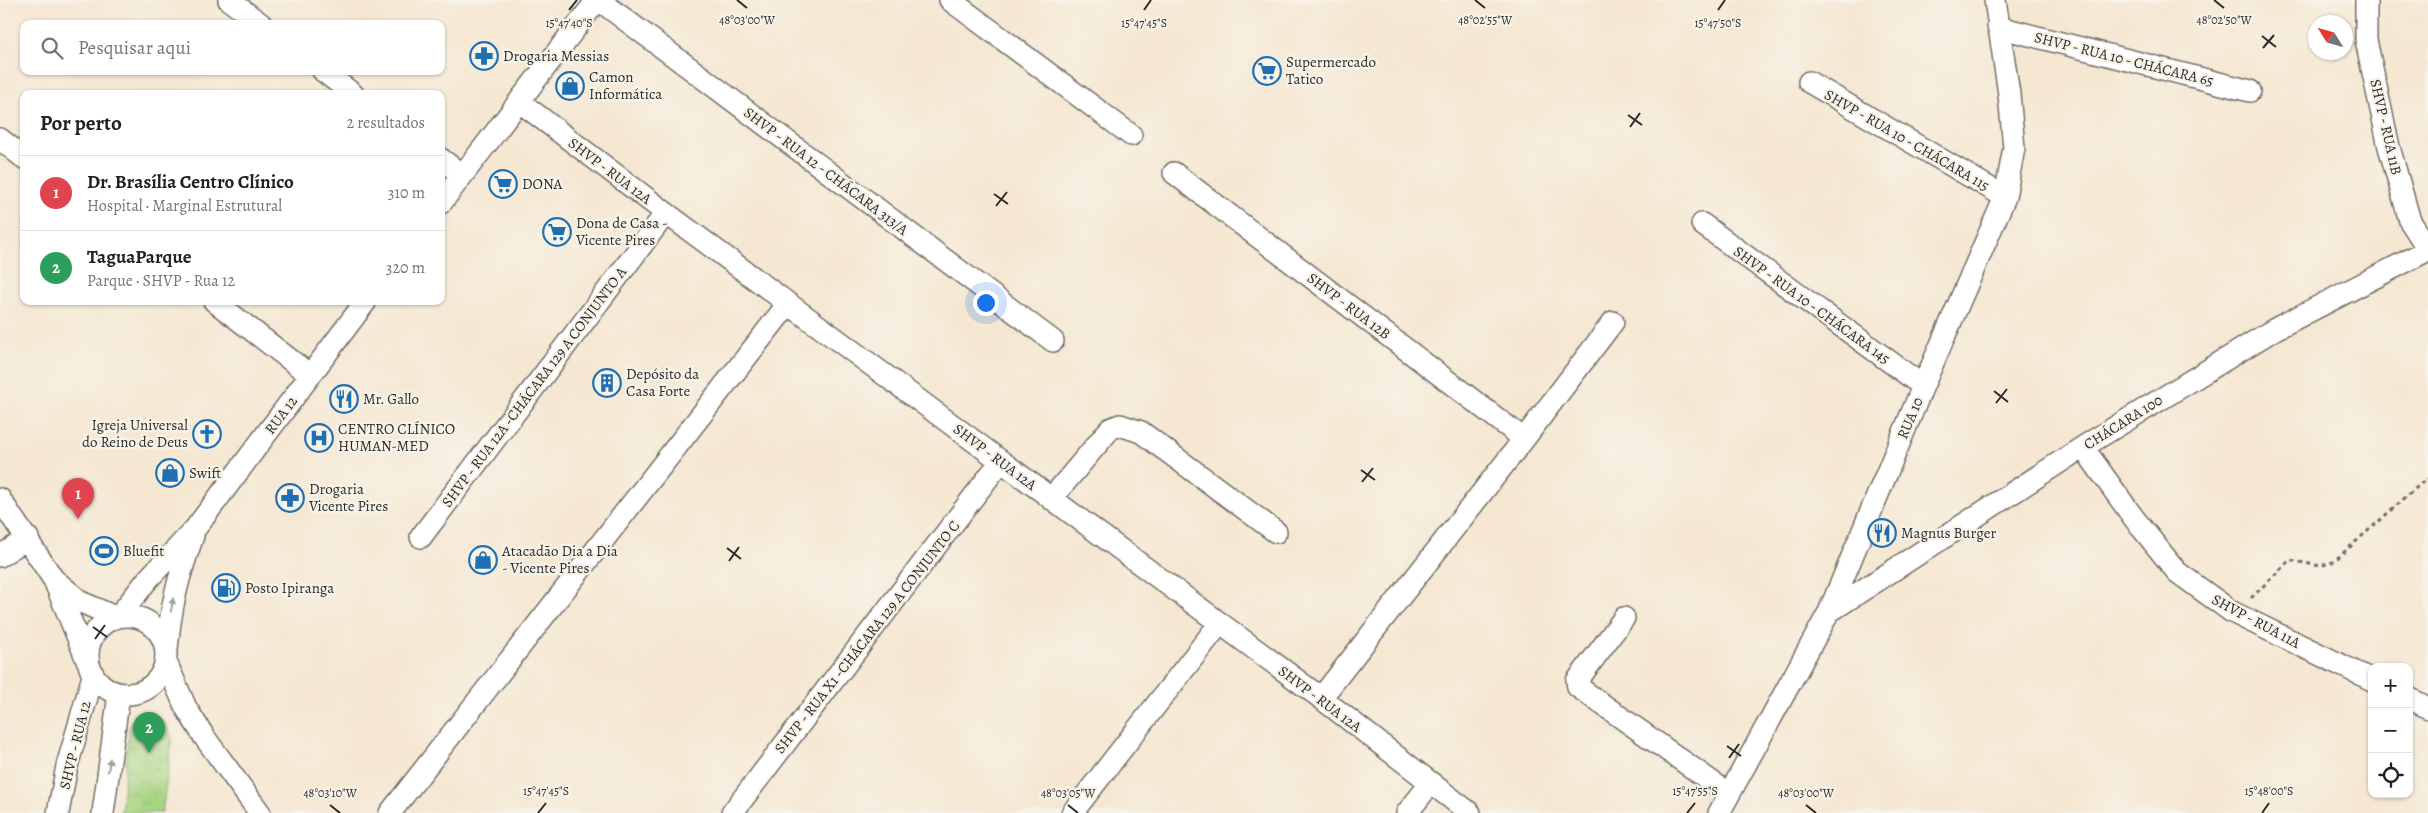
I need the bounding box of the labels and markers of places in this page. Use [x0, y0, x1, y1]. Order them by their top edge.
pharmacy icon: Drogaria Messias [469, 41, 499, 71]
place label: Drogaria Messias [503, 46, 609, 66]
place label: Supermercado Tatico [1286, 52, 1376, 89]
supermarket icon: Supermercado Tatico [1252, 56, 1282, 86]
place label: Camon Informática [589, 67, 662, 104]
shop icon: Camon Informática [555, 71, 585, 101]
supermarket icon: DONA [488, 169, 518, 199]
place label: DONA [522, 174, 563, 194]
place label: Dona de Casa - Vicente Pires [575, 213, 668, 250]
supermarket icon: Dona de Casa - Vicente Pires [542, 217, 572, 247]
place label: Depósito da Casa Forte [626, 364, 699, 401]
building icon: Depósito da Casa Forte [592, 368, 622, 398]
restaurant icon: Mr. Gallo [329, 384, 359, 414]
place label: Mr. Gallo [363, 389, 419, 409]
place label: Igreja Universal do Reino de Deus [82, 415, 188, 452]
church icon: Igreja Universal do Reino de Deus [192, 419, 222, 449]
place label: CENTRO CLÍNICO HUMAN-MED [338, 419, 455, 456]
hospital icon: CENTRO CLÍNICO HUMAN-MED [304, 423, 334, 453]
shop icon: Swift [155, 458, 185, 488]
place label: Swift [189, 463, 221, 483]
pin: 1 [62, 478, 94, 519]
place label: Drogaria Vicente Pires [308, 479, 388, 516]
pharmacy icon: Drogaria Vicente Pires [275, 483, 305, 513]
restaurant icon: Magnus Burger [1867, 518, 1897, 548]
place label: Magnus Burger [1901, 523, 1996, 543]
sports icon: Bluefit [89, 536, 119, 566]
place label: Bluefit [123, 541, 164, 561]
place label: Atacadão Dia a Dia - Vicente Pires [501, 541, 618, 578]
shop icon: Atacadão Dia a Dia - Vicente Pires [468, 545, 498, 575]
fuel station icon: Posto Ipiranga [211, 573, 241, 603]
place label: Posto Ipiranga [245, 578, 334, 598]
pin: 2 [133, 712, 165, 753]

